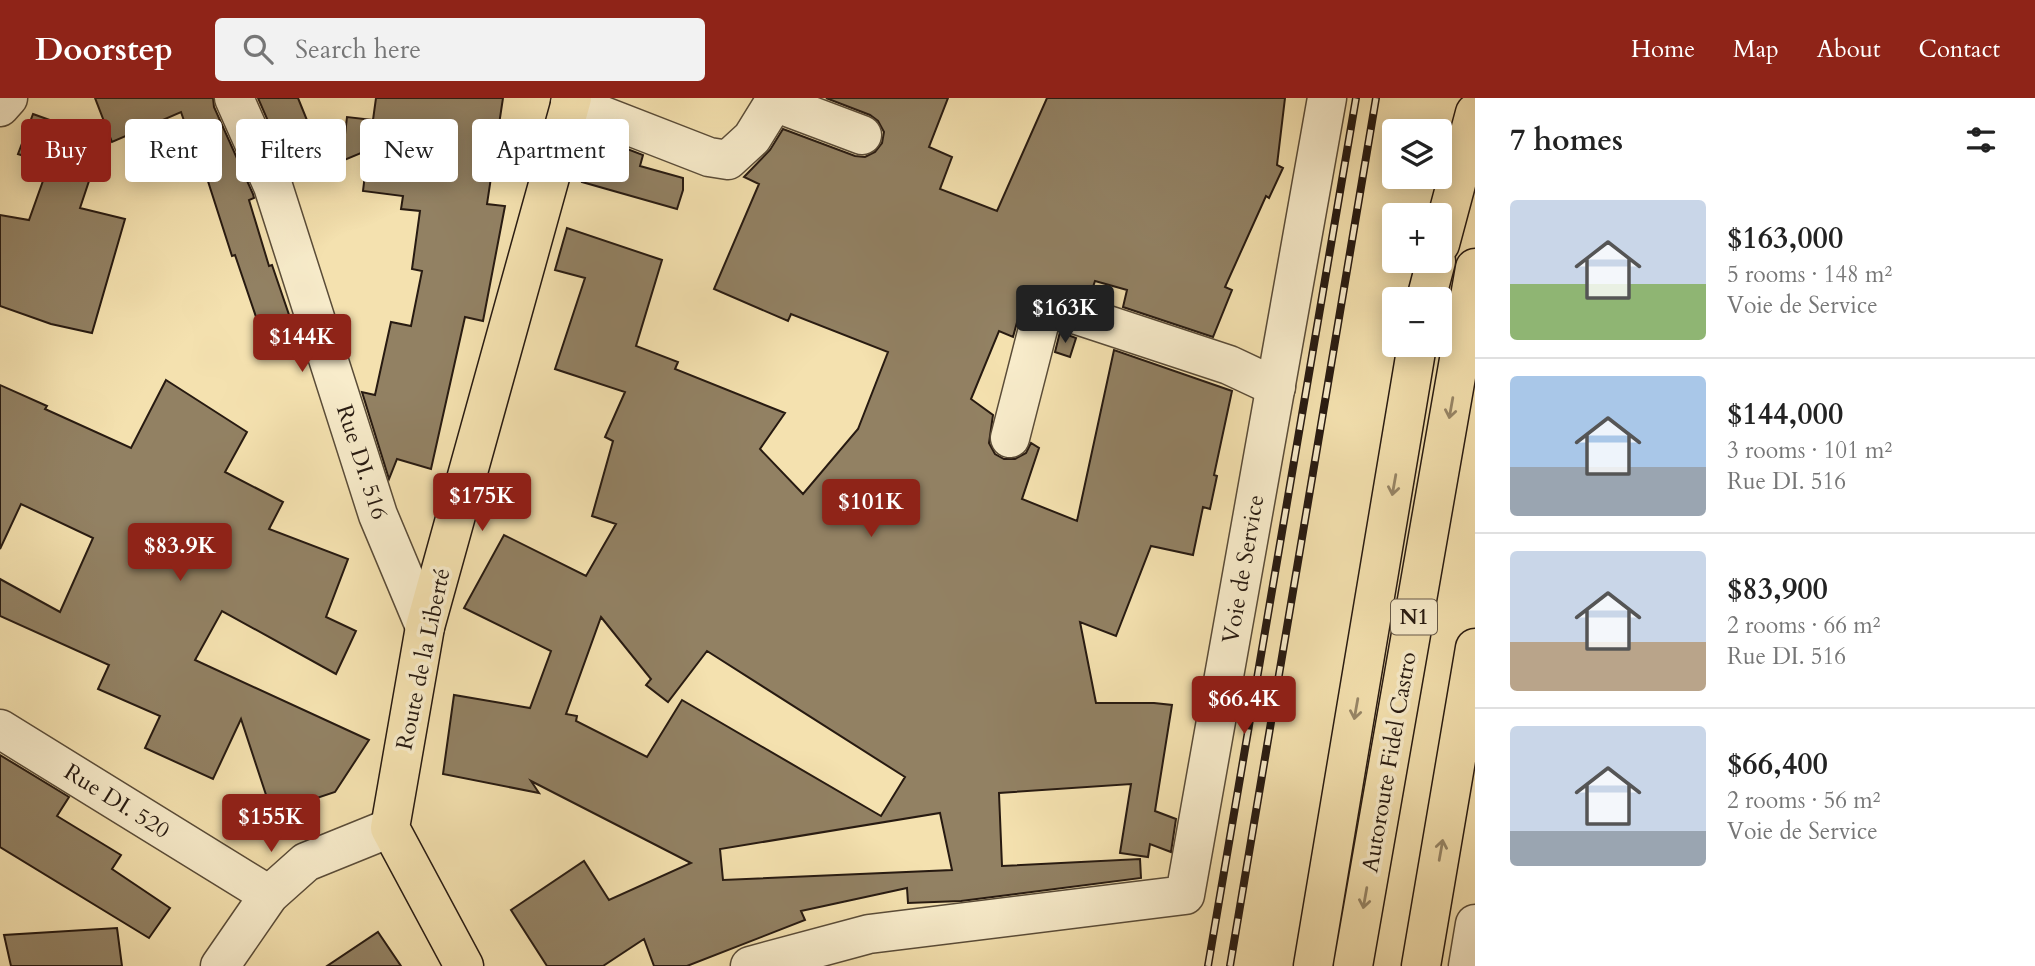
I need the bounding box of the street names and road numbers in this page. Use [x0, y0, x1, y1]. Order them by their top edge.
street label: Rue DI. 516 [329, 401, 395, 523]
street label: Voie de Service [1215, 492, 1271, 646]
street label: Route de la Liberté [389, 565, 457, 753]
road number: N1 [1391, 600, 1437, 634]
street label: Autoroute Fidel Castro [1354, 649, 1424, 875]
street label: Rue DI. 520 [58, 756, 176, 846]

